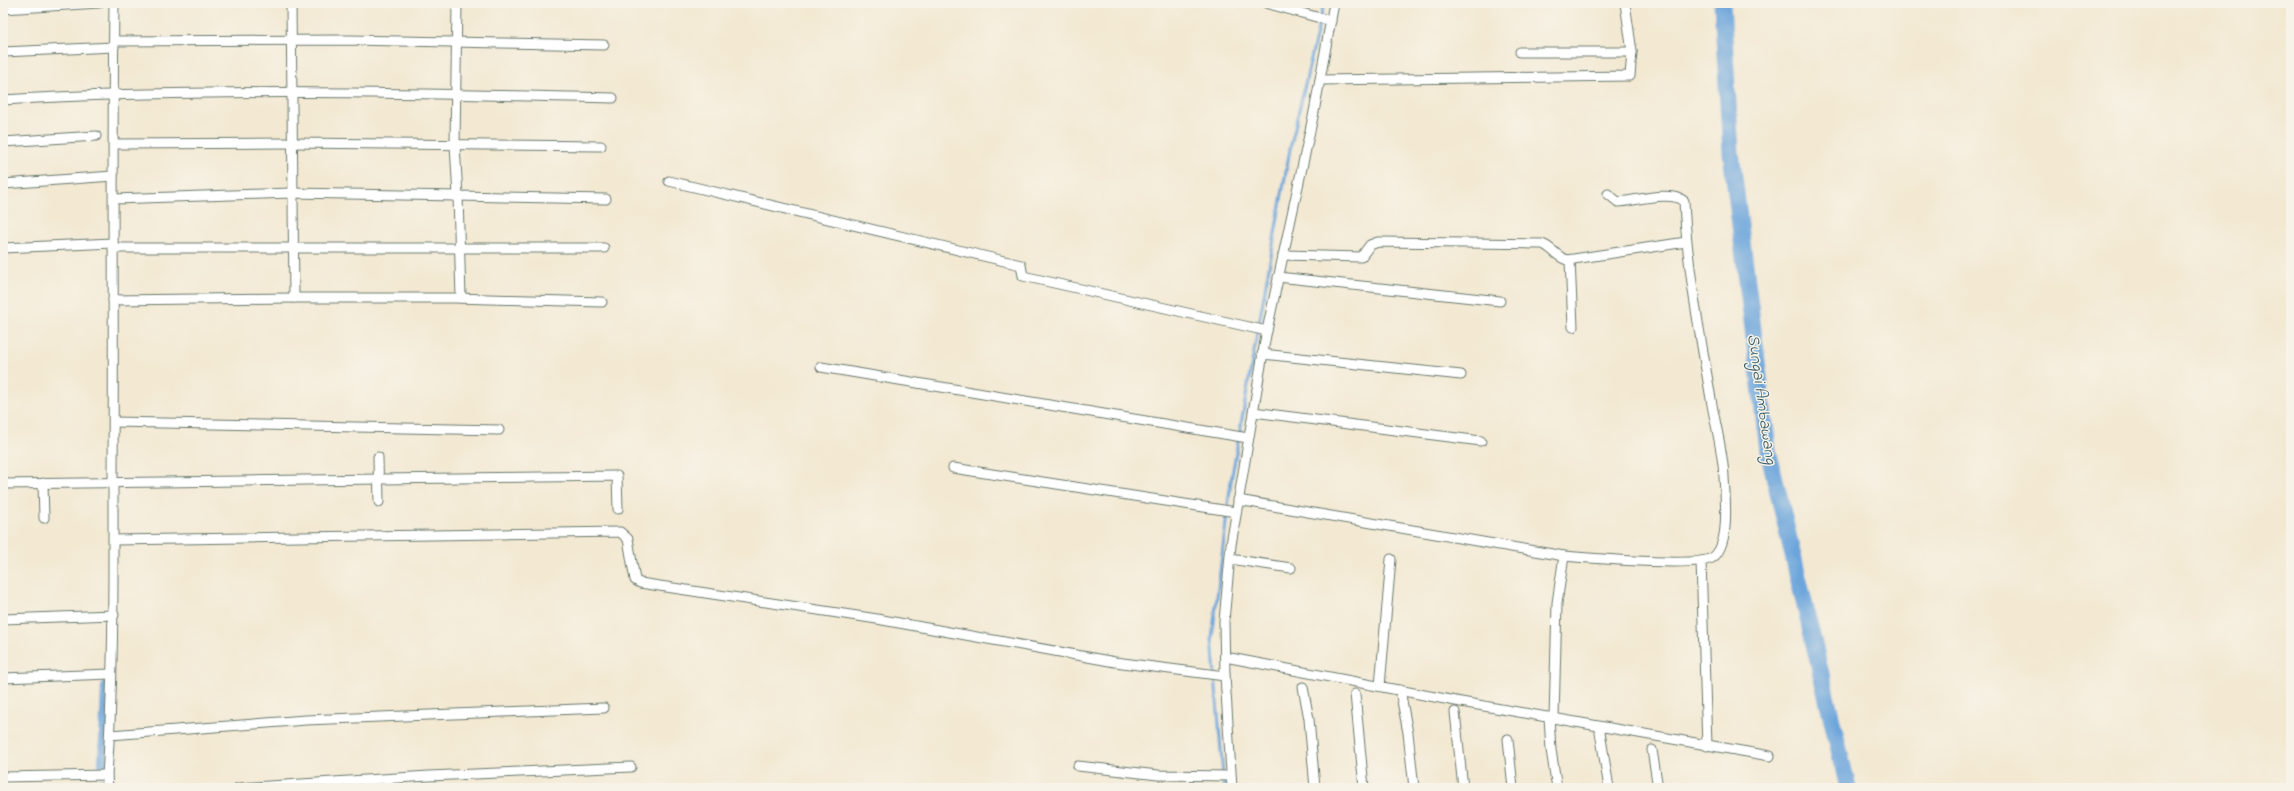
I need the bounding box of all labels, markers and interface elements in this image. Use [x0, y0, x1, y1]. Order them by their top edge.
water label: Sungai Ambawang [1739, 332, 1783, 466]

